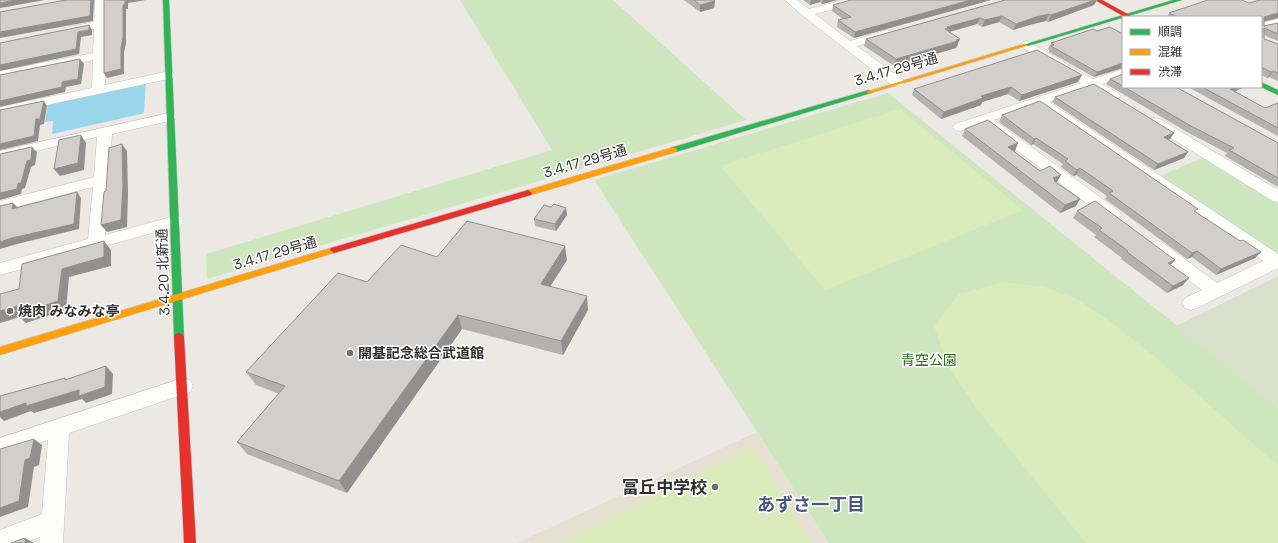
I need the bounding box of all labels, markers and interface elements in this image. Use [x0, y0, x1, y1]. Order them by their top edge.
legend [1122, 16, 1262, 88]
text: 順調 [1158, 24, 1182, 40]
text: 混雑 [1158, 44, 1182, 60]
street label: 3.4.17 29号通 [852, 48, 940, 90]
text: 渋滞 [1158, 64, 1182, 80]
street label: 3.4.17 29号通 [541, 140, 629, 182]
street label: 3.4.20 北新通 [152, 228, 174, 316]
street label: 3.4.17 29号通 [231, 232, 319, 274]
place label: 焼肉 みなみな亭 [18, 302, 120, 320]
marker: 焼肉 みなみな亭 [5, 306, 15, 316]
place label: 開基記念総合武道館 [358, 344, 484, 362]
marker: 開基記念総合武道館 [345, 348, 355, 358]
park label: 青空公園 [901, 351, 957, 369]
place label: 富丘中学校 [622, 476, 707, 498]
marker: 富丘中学校 [710, 482, 720, 492]
district label: あずさ一丁目 [757, 493, 865, 516]

